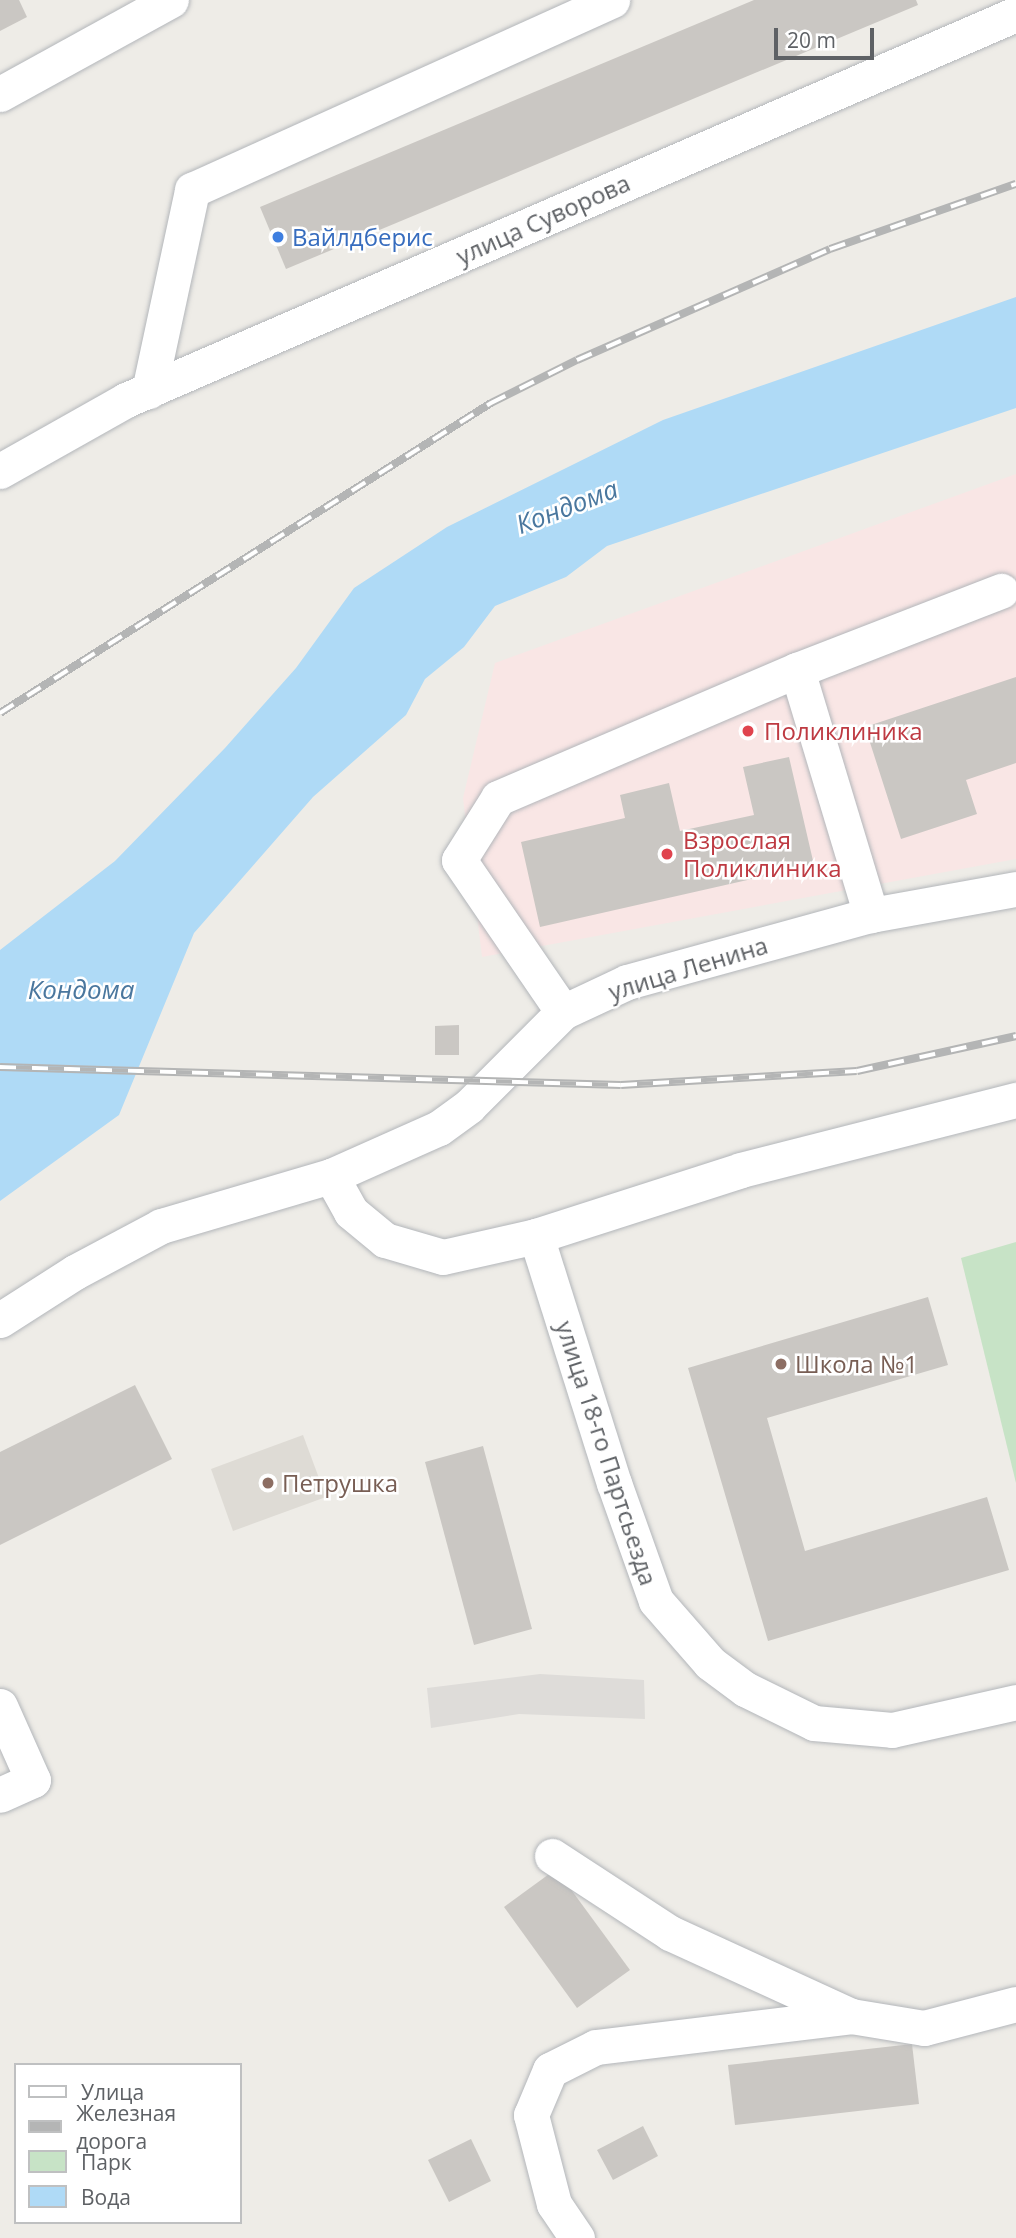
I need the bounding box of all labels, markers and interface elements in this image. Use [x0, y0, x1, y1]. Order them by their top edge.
scale bar [778, 14, 878, 58]
text: 20 m [787, 26, 836, 54]
street label: улица Суворова [452, 168, 634, 270]
place label: Вайлдберис [292, 223, 433, 251]
marker: Вайлдберис [270, 229, 286, 245]
water label: Кондома [512, 473, 622, 541]
place label: Поликлиника [764, 717, 922, 745]
marker: Поликлиника [738, 721, 758, 741]
place label: Взрослая Поликлиника [683, 826, 841, 882]
marker: Взрослая Поликлиника [657, 844, 677, 864]
street label: улица Ленина [605, 930, 771, 1006]
water label: Кондома [28, 974, 134, 1006]
street label: улица 18-го Партсьезда [551, 1317, 663, 1589]
place label: Школа №1 [795, 1350, 918, 1378]
marker: Школа №1 [773, 1356, 789, 1372]
place label: Петрушка [282, 1469, 398, 1497]
marker: Петрушка [260, 1475, 276, 1491]
legend [14, 2063, 242, 2224]
text: Улица [81, 2078, 144, 2106]
text: Железная дорога [76, 2099, 176, 2155]
text: Парк [81, 2148, 132, 2176]
text: Вода [81, 2183, 131, 2211]

